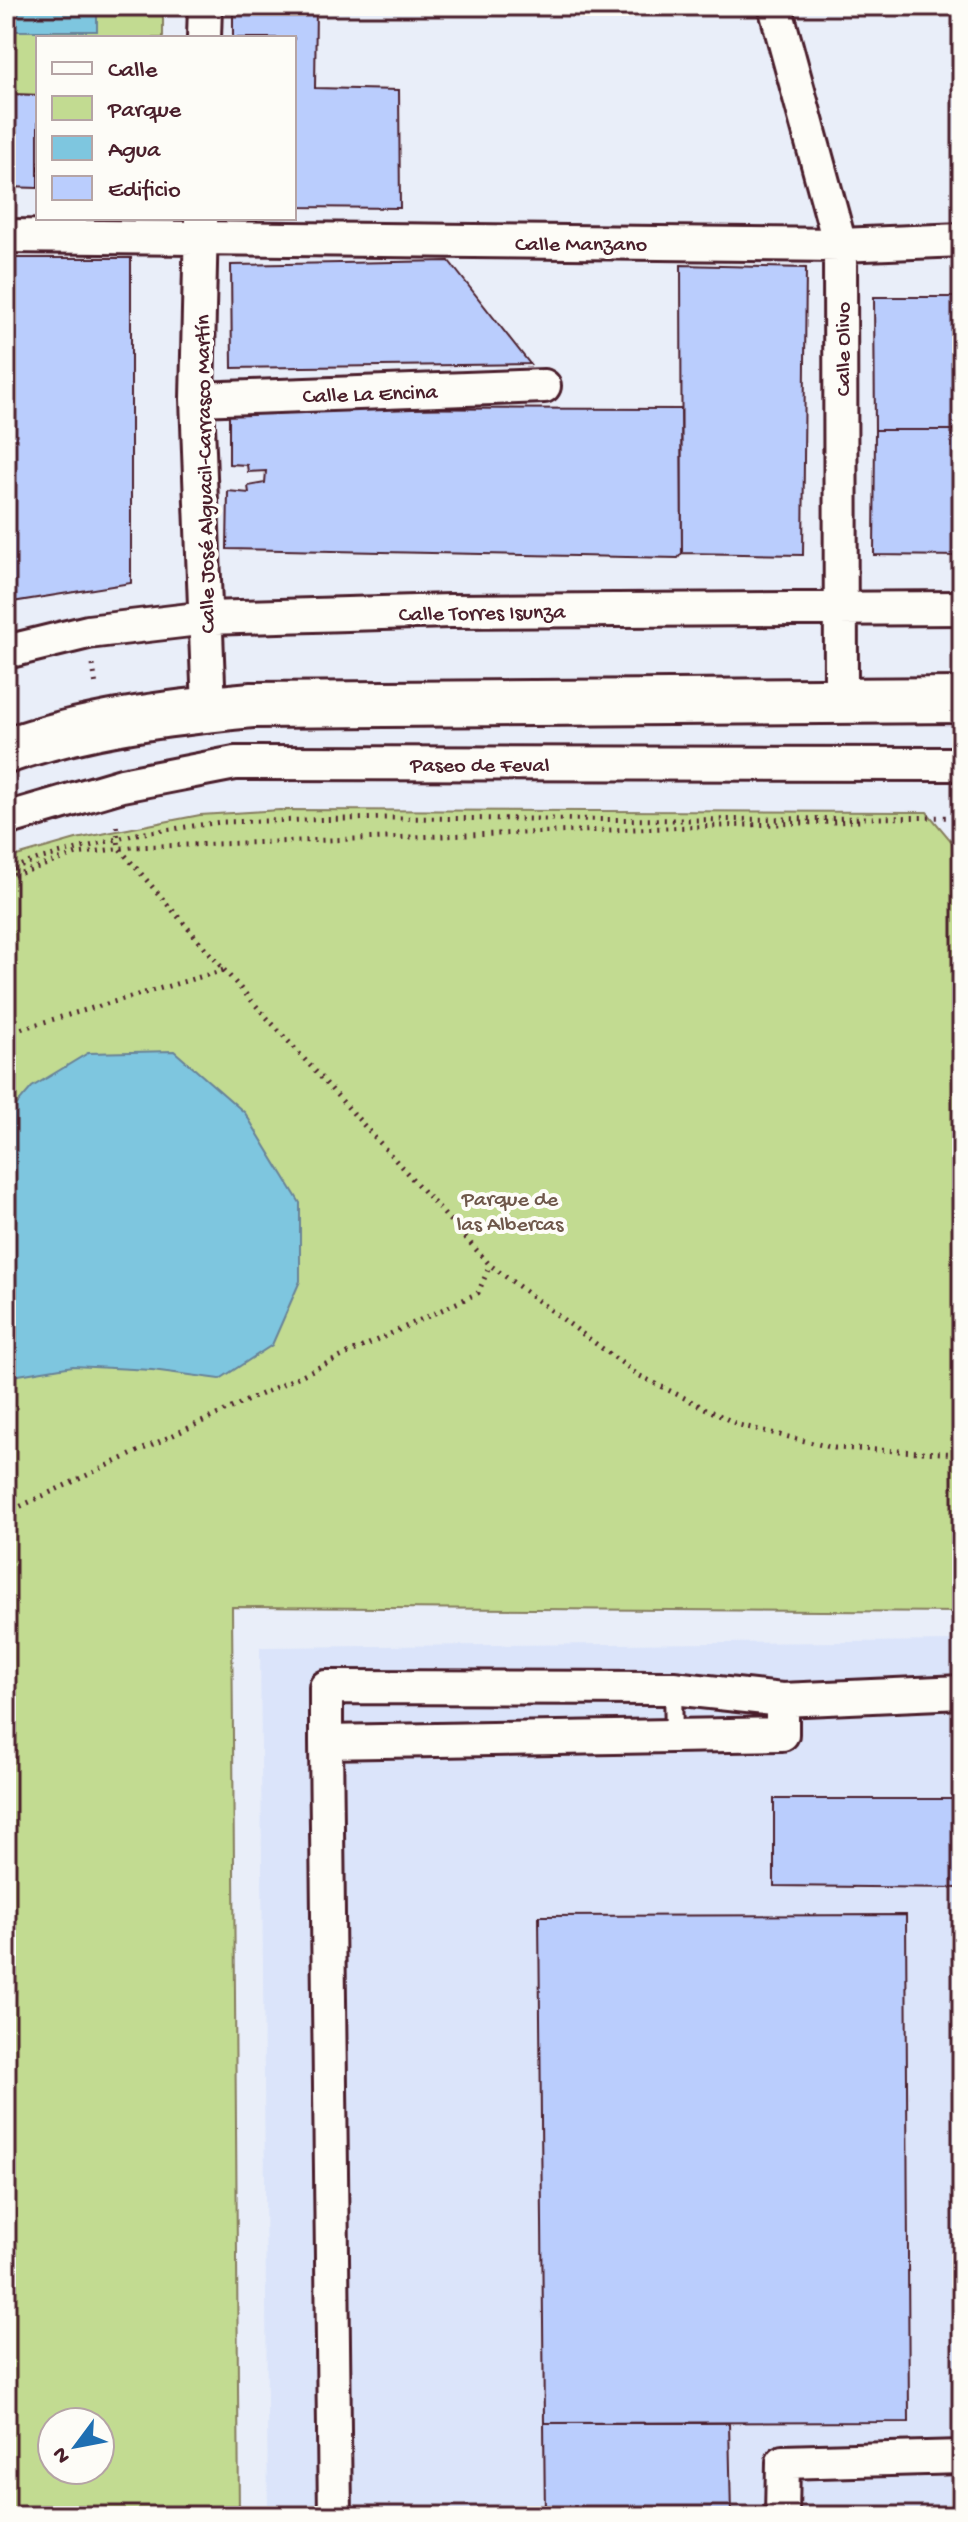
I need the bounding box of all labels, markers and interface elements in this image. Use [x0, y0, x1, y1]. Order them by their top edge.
legend [36, 36, 296, 220]
text: Calle [108, 57, 158, 86]
text: Parque [107, 97, 182, 126]
text: Agua [108, 137, 161, 166]
text: Edificio [108, 177, 181, 206]
street label: Calle Manzano [515, 233, 647, 259]
street label: Calle Olivo [832, 302, 858, 396]
street label: Calle José Alguacil-Carrasco Martín [191, 314, 223, 633]
street label: Calle La Encina [302, 381, 439, 411]
street label: Calle Torres Isunza [399, 601, 566, 629]
street label: Paseo de Feval [409, 754, 550, 780]
park label: Parque de las Albercas [457, 1188, 564, 1239]
north arrow [36, 2406, 116, 2486]
text: N [48, 2441, 77, 2467]

